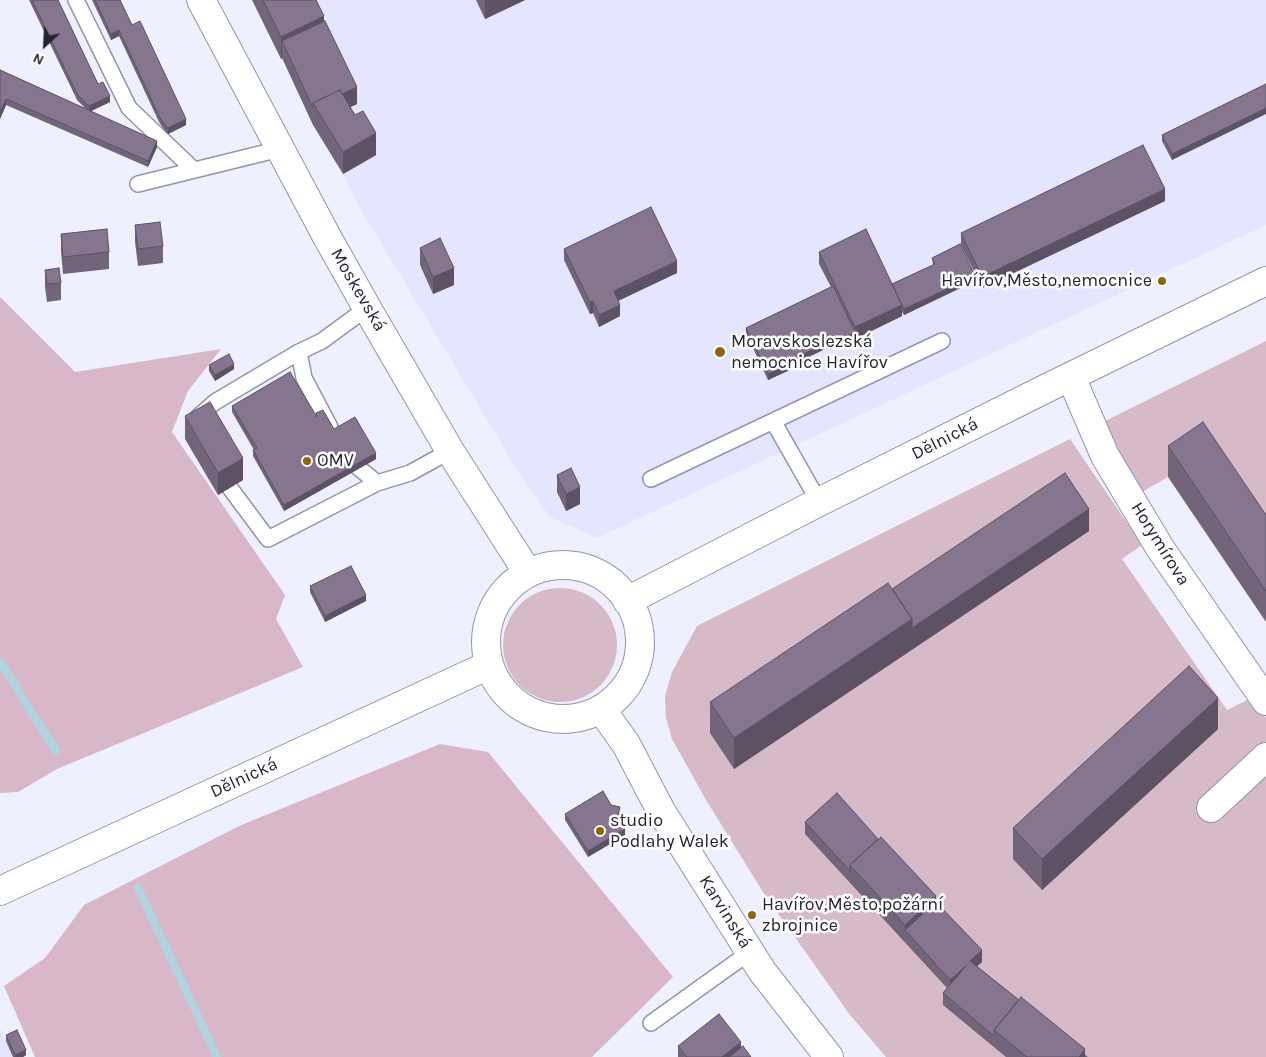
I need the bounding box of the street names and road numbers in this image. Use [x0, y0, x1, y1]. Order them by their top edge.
street label: Moskevská [326, 245, 390, 335]
street label: Dělnická [908, 413, 982, 465]
street label: Horymírova [1126, 498, 1194, 590]
street label: Dělnická [207, 753, 281, 803]
street label: Karvinská [694, 871, 756, 953]

